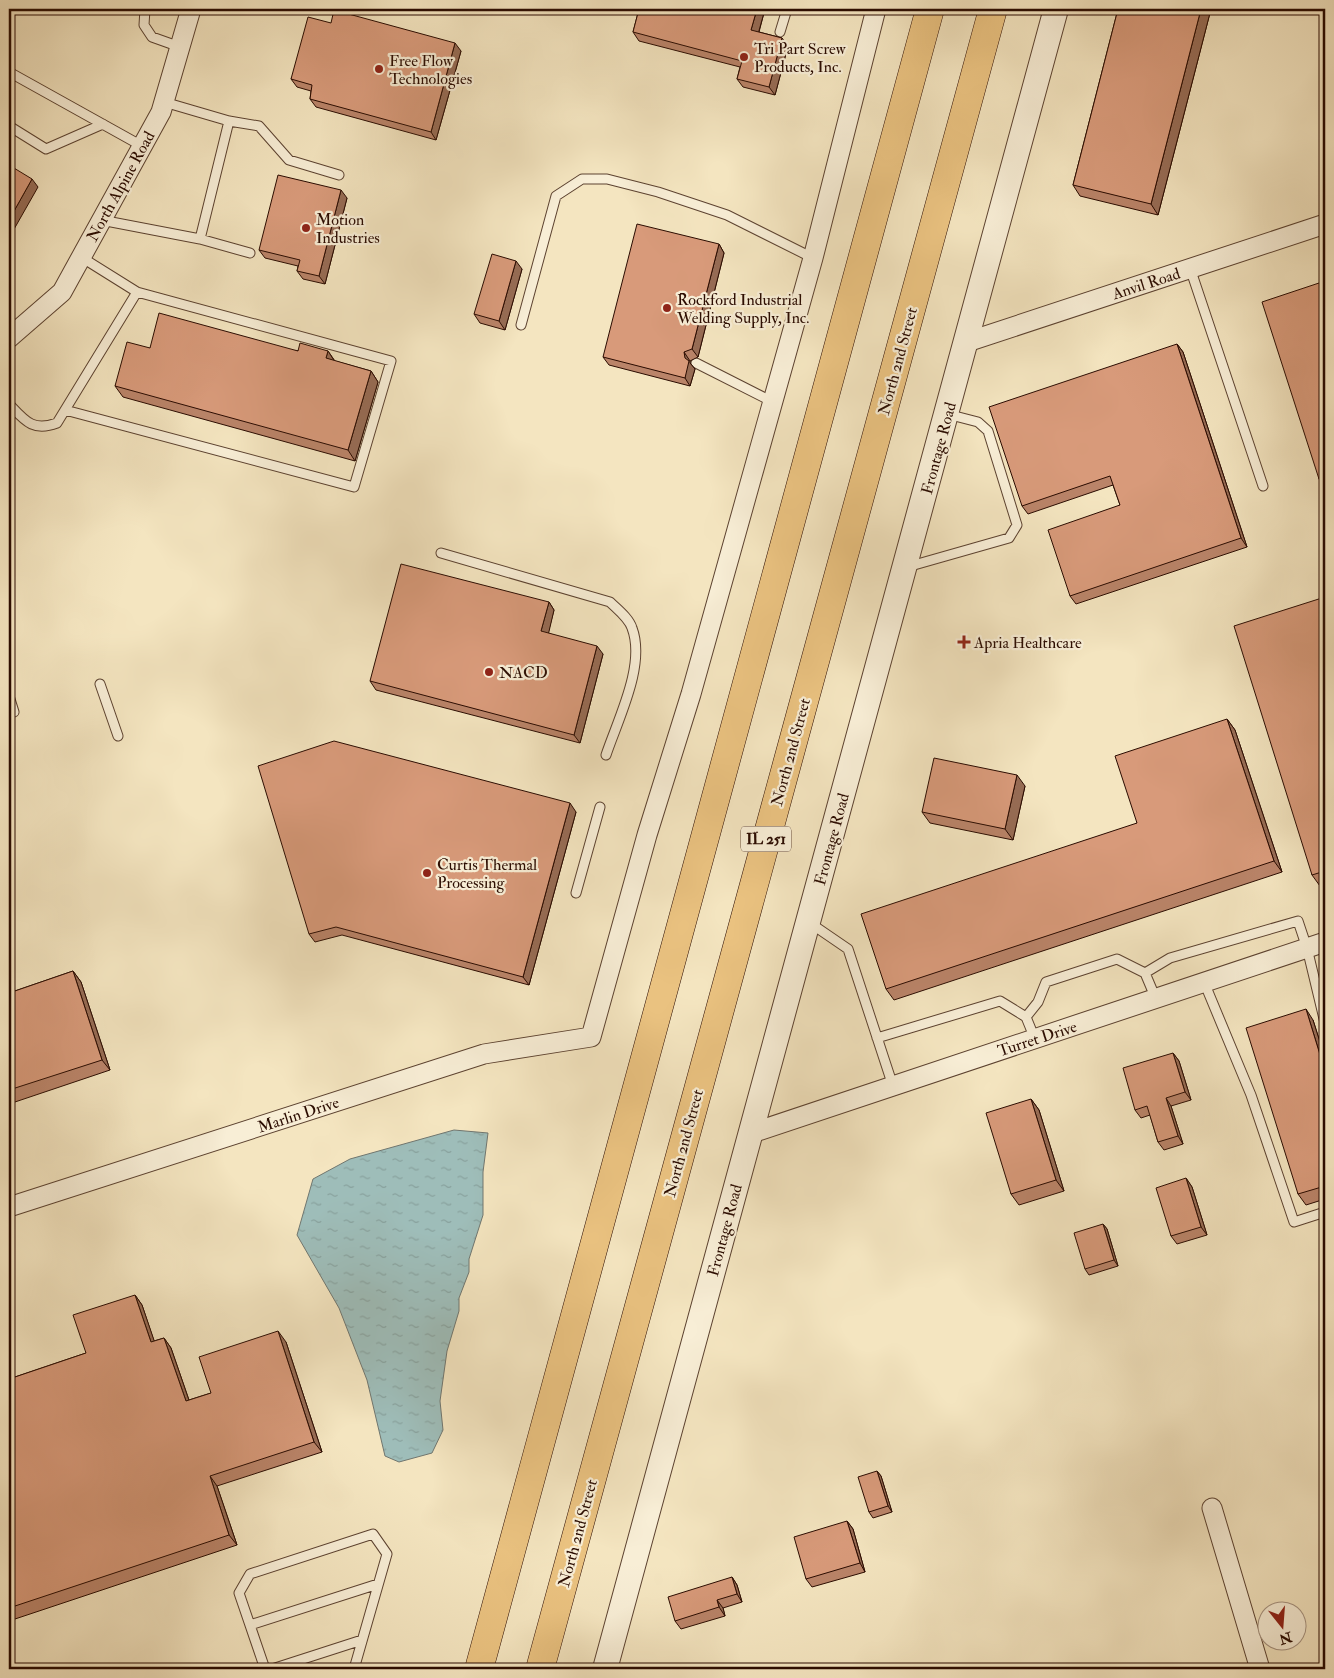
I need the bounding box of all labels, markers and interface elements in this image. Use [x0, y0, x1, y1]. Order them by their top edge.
place label: Tri Part Screw Products, Inc. [754, 39, 847, 77]
place label: Free Flow Technologies [389, 51, 472, 89]
marker: Tri Part Screw Products, Inc. [738, 51, 750, 63]
marker: Free Flow Technologies [373, 63, 385, 75]
street label: North Alpine Road [82, 128, 160, 246]
place label: Motion Industries [316, 210, 380, 248]
marker: Motion Industries [300, 222, 312, 234]
street label: Anvil Road [1109, 264, 1183, 305]
place label: Rockford Industrial Welding Supply, Inc. [676, 290, 809, 329]
marker: Rockford Industrial Welding Supply, Inc. [661, 302, 673, 314]
street label: North 2nd Street [874, 305, 922, 417]
street label: Frontage Road [917, 400, 961, 497]
place label: Apria Healthcare [973, 633, 1082, 654]
marker: Apria Healthcare [958, 636, 970, 648]
place label: NACD [499, 663, 548, 683]
marker: NACD [483, 666, 495, 678]
street label: North 2nd Street [767, 696, 815, 808]
street label: Frontage Road [810, 791, 854, 888]
road number: IL 251 [741, 826, 791, 852]
place label: Curtis Thermal Processing [437, 855, 537, 893]
marker: Curtis Thermal Processing [421, 867, 433, 879]
street label: Turret Drive [995, 1017, 1080, 1061]
street label: North 2nd Street [660, 1087, 708, 1199]
street label: Marlin Drive [255, 1092, 342, 1138]
street label: Frontage Road [703, 1182, 747, 1279]
street label: North 2nd Street [554, 1477, 602, 1589]
north arrow [1256, 1600, 1306, 1650]
text: N [1277, 1628, 1295, 1648]

